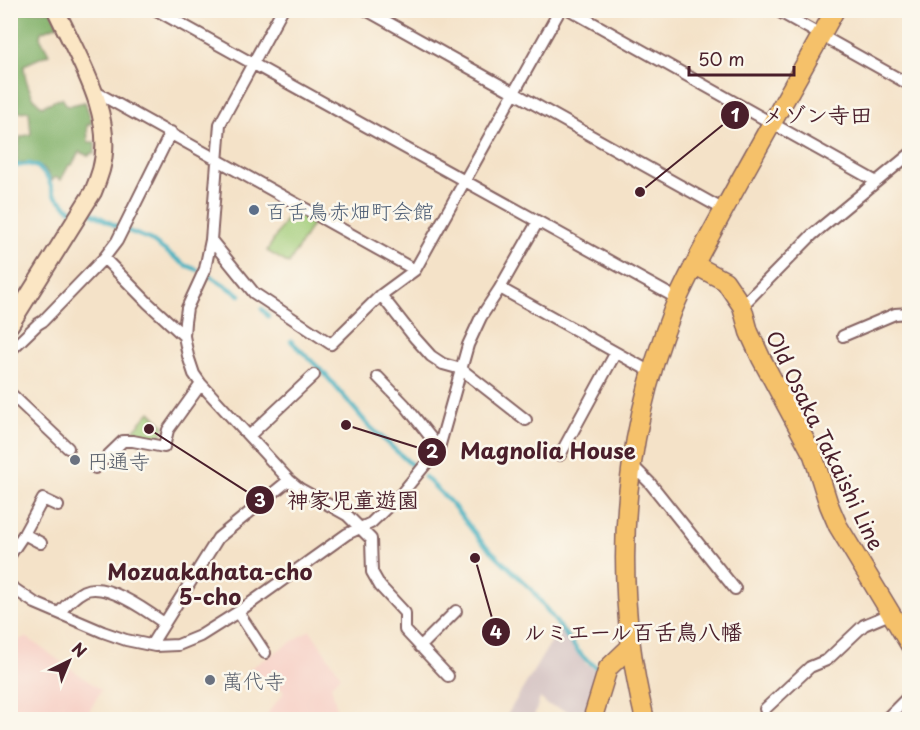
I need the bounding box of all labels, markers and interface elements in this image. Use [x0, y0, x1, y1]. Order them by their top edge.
scale bar [689, 39, 794, 77]
text: 50 m [698, 45, 745, 72]
callout: メゾン寺田 [720, 95, 884, 135]
text: メゾン寺田 [762, 97, 872, 130]
text: 1 [731, 101, 740, 128]
place label: 百舌鳥赤畑町会館 [266, 194, 434, 226]
marker: 百舌鳥赤畑町会館 [247, 203, 261, 217]
street label: Old Osaka Takaishi Line [759, 324, 893, 556]
callout: Magnolia House [417, 432, 649, 472]
text: Magnolia House [460, 433, 636, 466]
text: 2 [426, 437, 439, 464]
place label: 円通寺 [87, 444, 150, 476]
marker: 円通寺 [68, 453, 82, 467]
callout: 神家児童遊園 [245, 480, 431, 520]
text: 神家児童遊園 [287, 482, 419, 515]
text: 3 [254, 486, 266, 513]
district label: Mozuakahata-cho 5-cho [107, 554, 313, 612]
callout: ルミエール百舌鳥八幡 [481, 612, 754, 652]
text: ルミエール百舌鳥八幡 [524, 614, 742, 647]
text: 4 [490, 618, 502, 645]
north arrow [39, 631, 99, 691]
text: N [67, 636, 93, 662]
place label: 萬代寺 [222, 664, 285, 696]
marker: 萬代寺 [203, 673, 217, 687]

